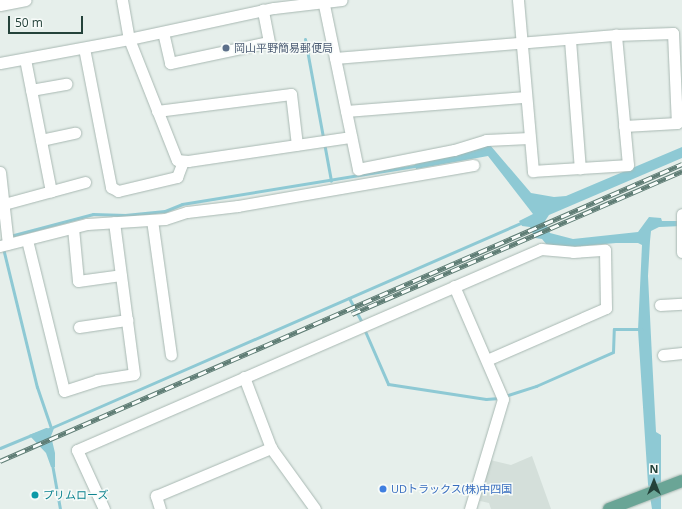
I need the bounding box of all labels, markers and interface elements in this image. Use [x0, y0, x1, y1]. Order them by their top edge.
scale bar [10, 8, 85, 34]
text: 50 m [15, 14, 43, 31]
place label: 岡山平野簡易郵便局 [234, 41, 333, 55]
marker: 岡山平野簡易郵便局 [221, 43, 231, 53]
north arrow [634, 461, 674, 501]
text: N [650, 461, 658, 476]
place label: UDトラックス(株)中四国 [391, 482, 512, 496]
marker: UDトラックス(株)中四国 [378, 484, 388, 494]
place label: プリムローズ [43, 488, 109, 502]
marker: プリムローズ [30, 490, 40, 500]

